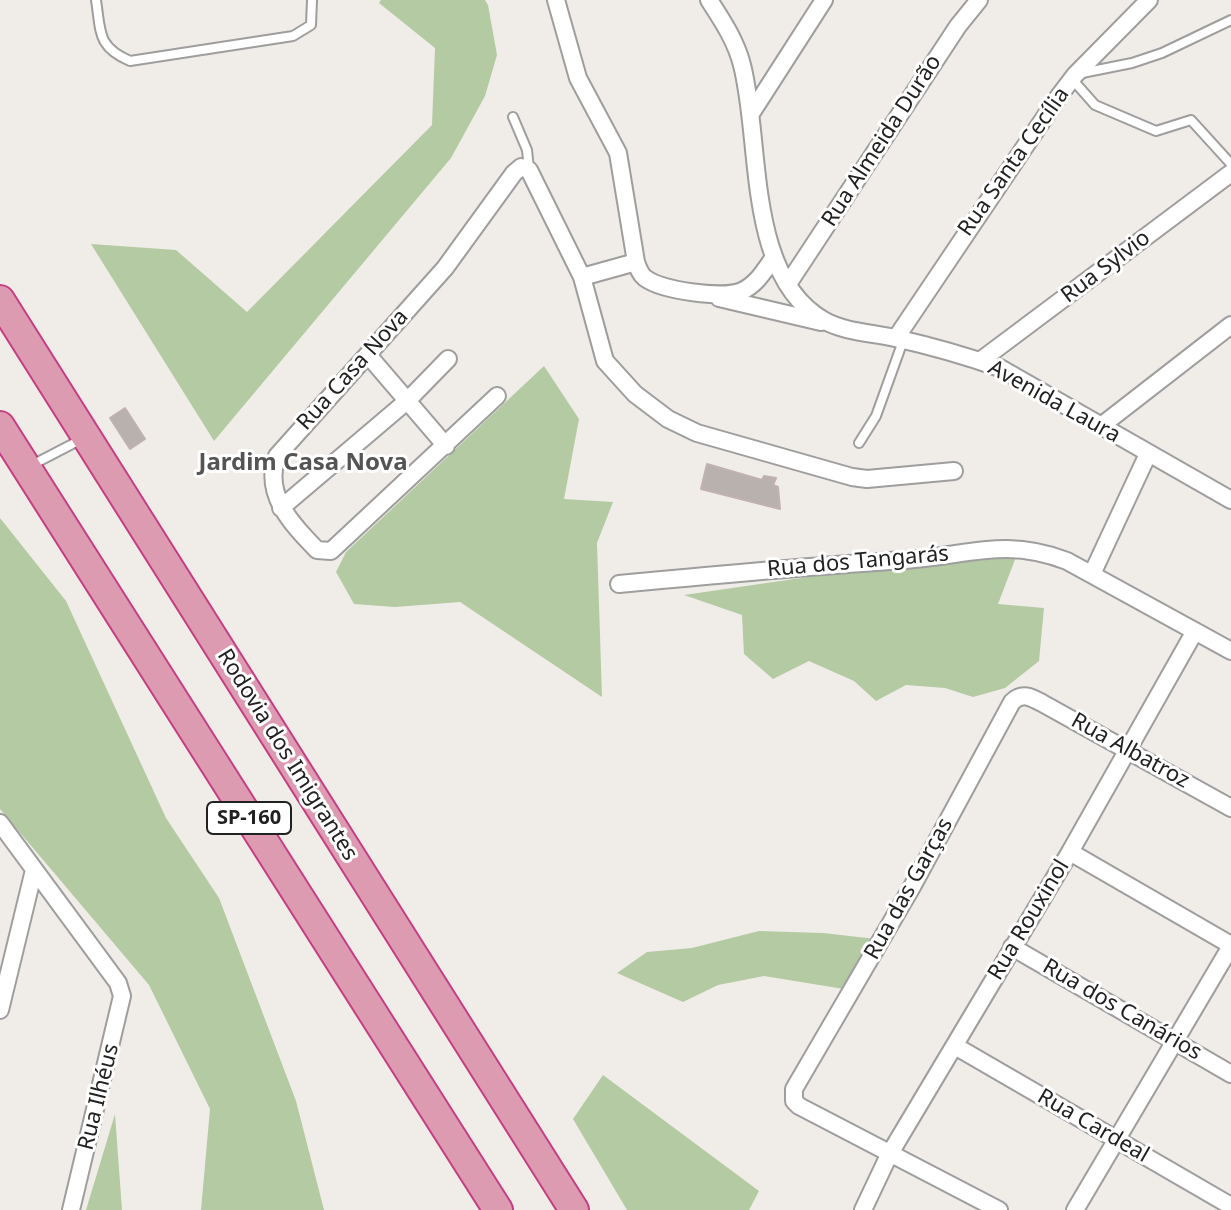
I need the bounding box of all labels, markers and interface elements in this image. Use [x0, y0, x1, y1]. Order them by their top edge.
street label: Rua Almeida Durão [817, 50, 947, 232]
street label: Rua Santa Cecília [953, 83, 1075, 241]
street label: Rua Sylvio [1056, 225, 1156, 309]
street label: Rua Casa Nova [292, 304, 414, 436]
street label: Avenida Laura [983, 355, 1125, 449]
district label: Jardim Casa Nova [198, 449, 408, 477]
street label: Rua dos Tangarás [766, 541, 950, 583]
street label: Rodovia dos Imigrantes [211, 644, 363, 866]
street label: Rua Albatroz [1066, 708, 1194, 794]
road number: SP-160 [207, 802, 291, 834]
street label: Rua das Garças [859, 814, 959, 964]
street label: Rua Rouxinol [983, 855, 1075, 985]
street label: Rua dos Canários [1038, 954, 1206, 1066]
street label: Rua Ilhéus [73, 1041, 125, 1153]
street label: Rua Cardeal [1033, 1084, 1153, 1168]

